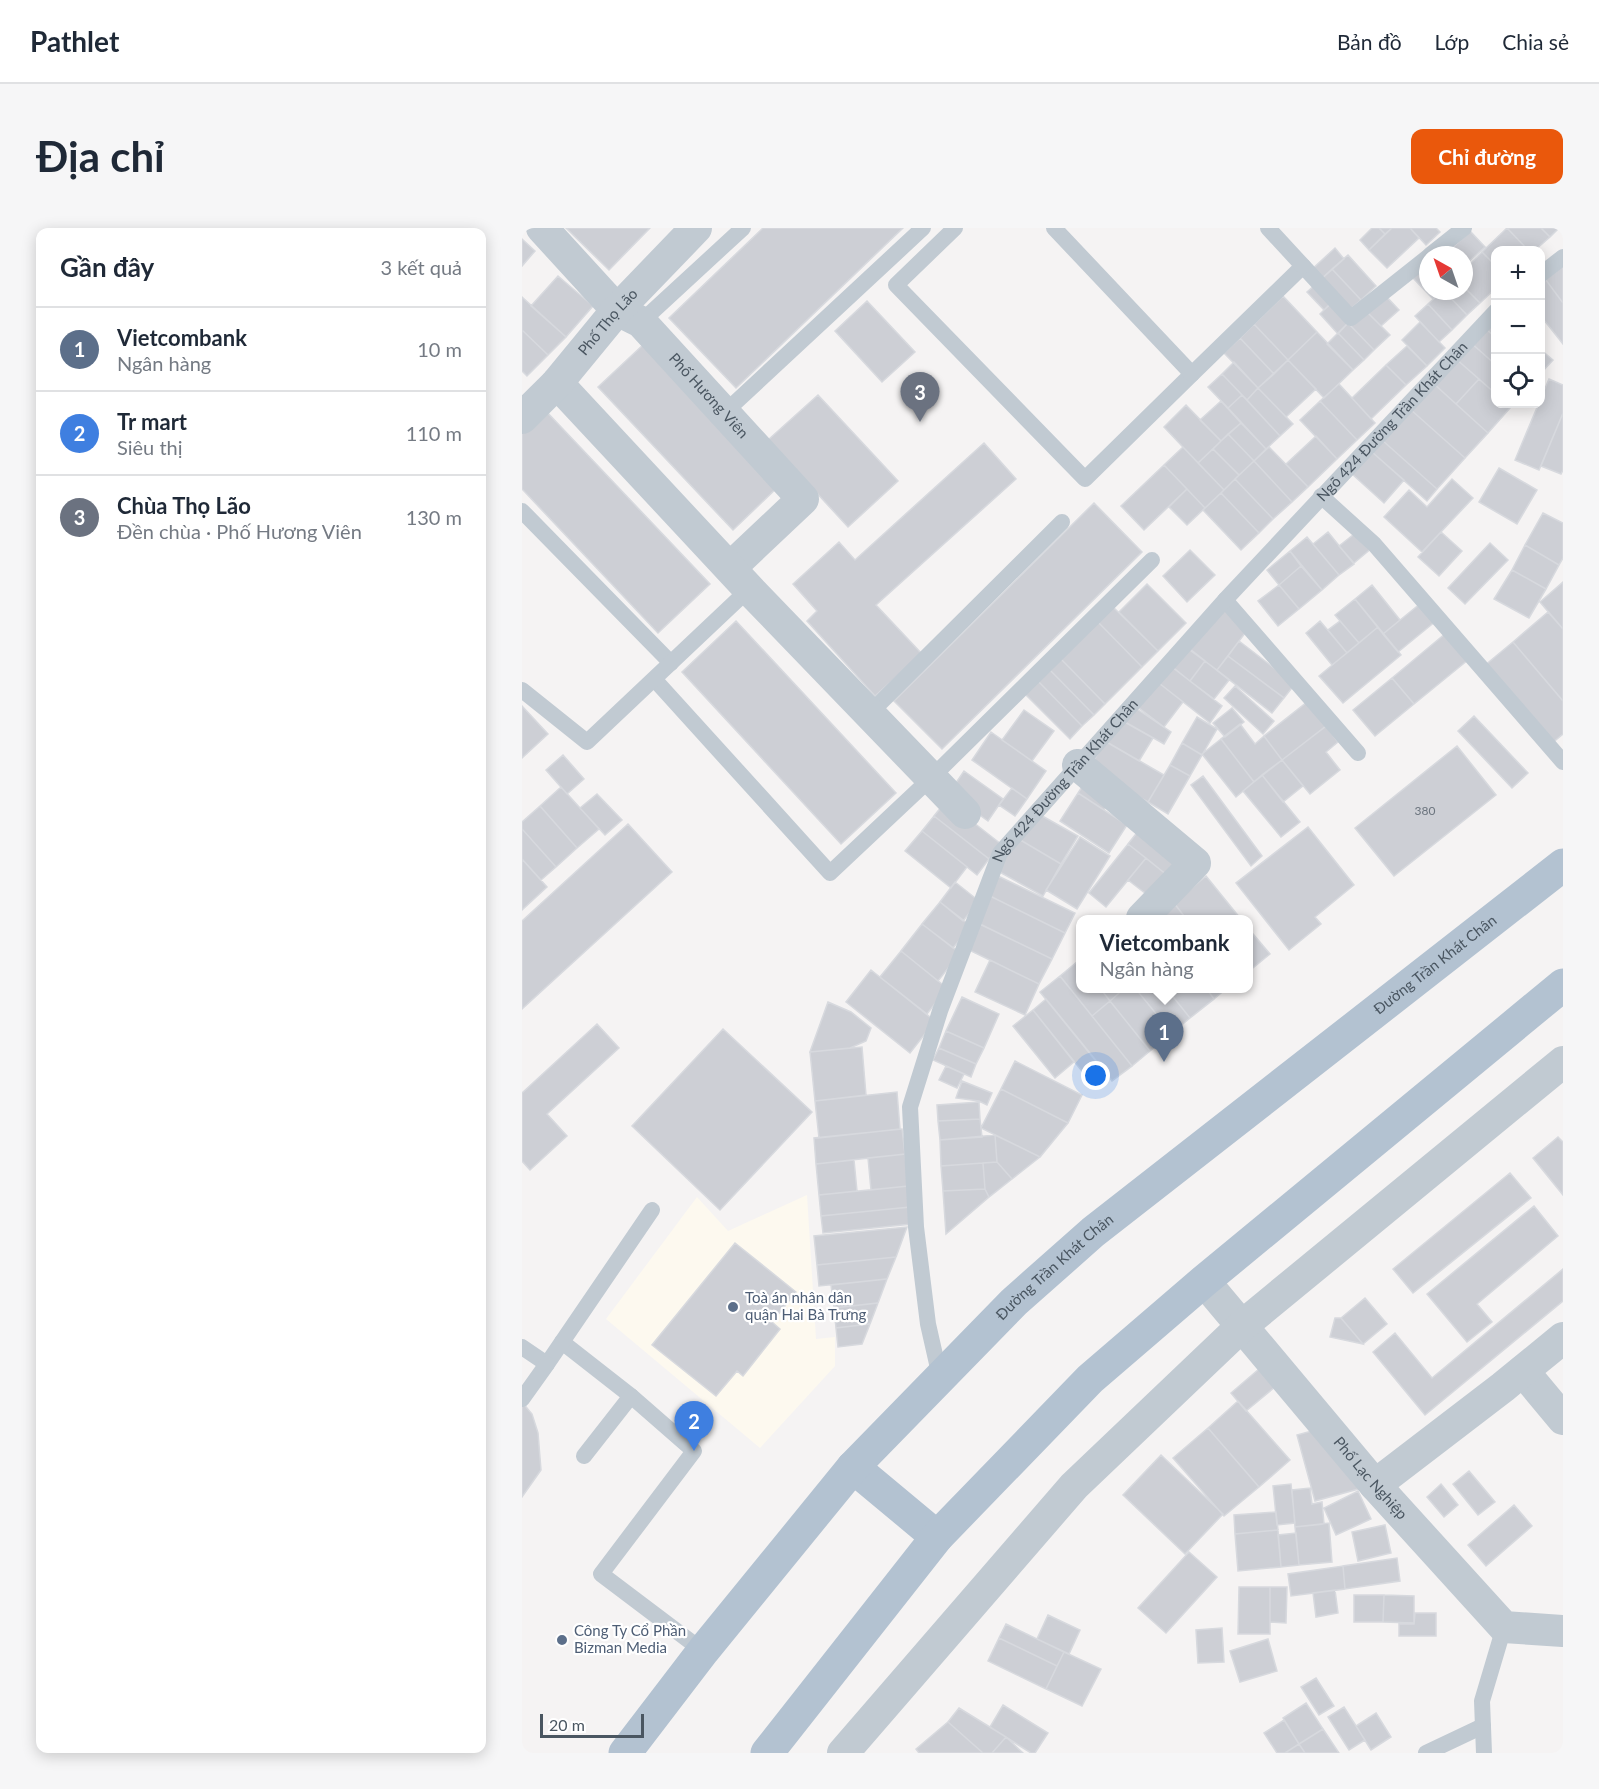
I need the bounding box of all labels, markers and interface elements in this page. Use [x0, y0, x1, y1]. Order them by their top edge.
text: Pathlet [30, 24, 119, 58]
text: Bản đồ [1337, 29, 1402, 54]
text: Lớp [1435, 29, 1469, 54]
text: Chia sẻ [1502, 29, 1569, 54]
button: Chỉ đường [1411, 129, 1563, 184]
text: Địa chỉ [36, 131, 165, 181]
north arrow [1419, 246, 1473, 300]
map controls [1491, 246, 1545, 408]
button: + [1491, 246, 1545, 300]
text: Gần đây [60, 251, 154, 283]
text: 3 kết quả [381, 255, 462, 279]
street label: Phố Thọ Lão [574, 284, 641, 358]
button: − [1491, 300, 1545, 354]
text: Vietcombank [117, 324, 247, 351]
text: 1 [74, 337, 85, 361]
text: 10 m [417, 337, 462, 361]
street label: Ngõ 424 Đường Trần Khát Chân [1312, 337, 1471, 504]
street label: Phố Hương Viên [666, 349, 753, 441]
text: Ngân hàng [117, 351, 211, 375]
button: locate [1491, 354, 1545, 408]
pin: 3 [900, 372, 940, 422]
text: Tr mart [117, 408, 187, 435]
text: 2 [74, 421, 85, 445]
text: 110 m [406, 421, 462, 445]
text: Siêu thị [117, 435, 183, 459]
text: Chùa Thọ Lão [117, 492, 251, 519]
text: 3 [74, 505, 85, 529]
text: 130 m [406, 505, 462, 529]
text: Đền chùa · Phố Hương Viên [117, 519, 362, 543]
street label: Ngõ 424 Đường Trần Khát Chân [987, 694, 1141, 864]
house number: 380 [1415, 803, 1435, 818]
street label: Đường Trần Khát Chân [1369, 910, 1500, 1018]
popup [1076, 915, 1253, 993]
text: Vietcombank [1100, 929, 1229, 956]
text: Ngân hàng [1100, 956, 1194, 980]
pin: 1 [1144, 1012, 1184, 1062]
your location [1081, 1061, 1110, 1090]
street label: Đường Trần Khát Chân [992, 1210, 1117, 1323]
place label: Toà án nhân dân quận Hai Bà Trưng [745, 1288, 867, 1323]
marker: Toà án nhân dân quận Hai Bà Trưng [726, 1300, 740, 1314]
pin: 2 [674, 1402, 714, 1451]
street label: Phố Lạc Nghiệp [1330, 1433, 1412, 1523]
place label: Công Ty Cổ Phần Bizman Media [574, 1621, 686, 1656]
marker: Công Ty Cổ Phần Bizman Media [555, 1633, 569, 1647]
scale bar [540, 1711, 644, 1738]
text: 20 m [549, 1715, 585, 1734]

